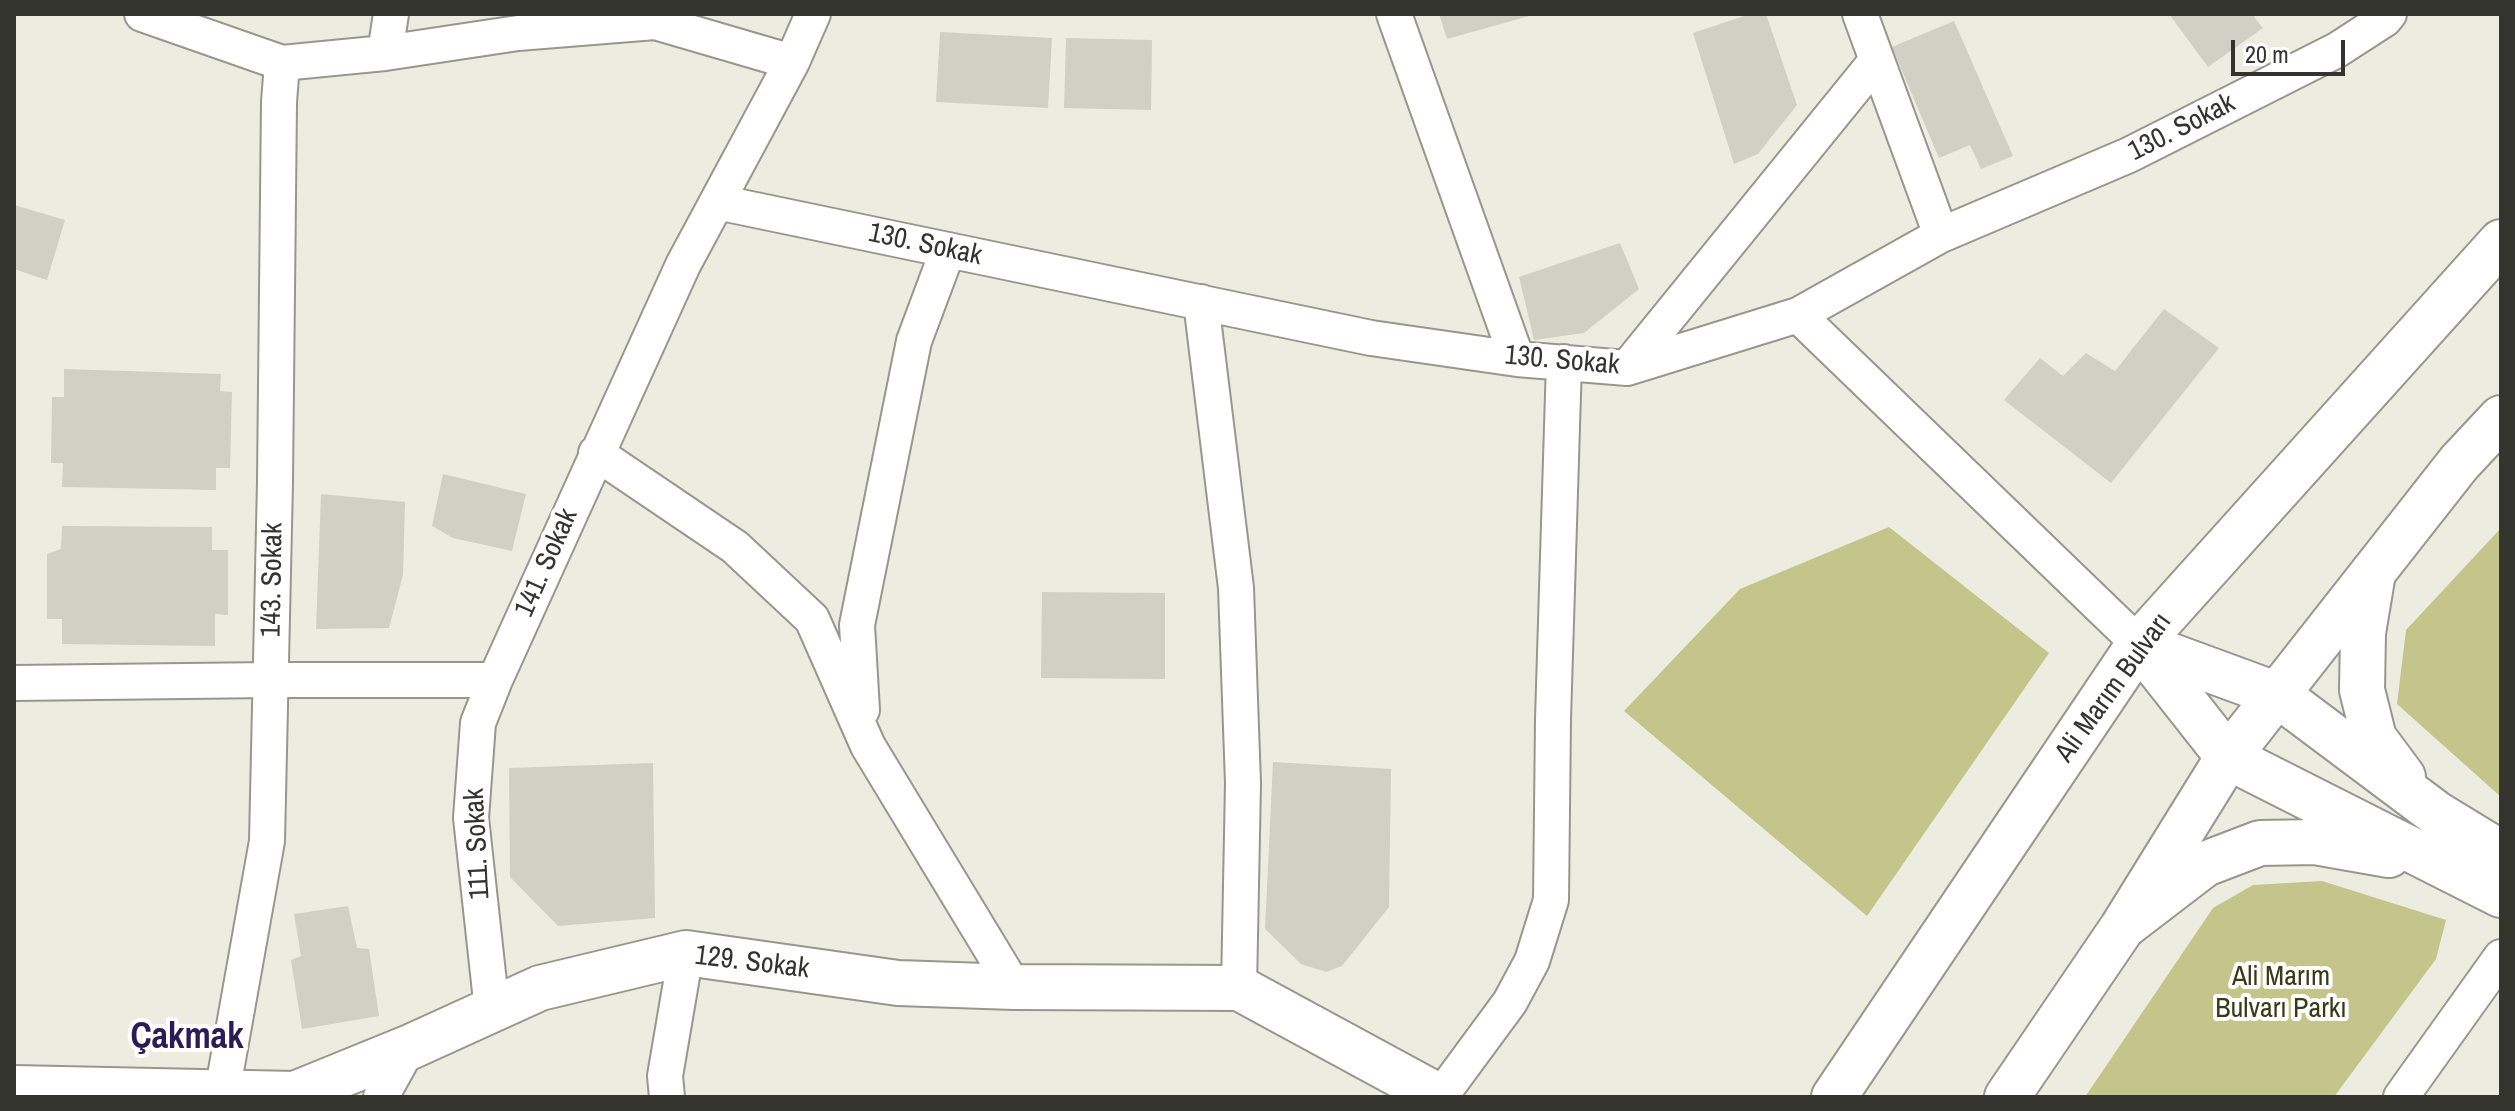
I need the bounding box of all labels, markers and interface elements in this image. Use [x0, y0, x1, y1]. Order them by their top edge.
scale bar [2235, 24, 2349, 74]
text: 20 m [2245, 38, 2289, 70]
street label: 130. Sokak [2123, 87, 2241, 169]
street label: 130. Sokak [865, 217, 985, 273]
street label: 130. Sokak [1503, 339, 1621, 383]
street label: 141. Sokak [508, 504, 586, 622]
street label: 143. Sokak [255, 522, 291, 638]
street label: Ali Marım Bulvarı [2049, 607, 2179, 769]
street label: 111. Sokak [458, 787, 498, 901]
street label: 129. Sokak [693, 939, 811, 987]
park label: Ali Marım Bulvarı Parkı [2215, 960, 2347, 1026]
district label: Çakmak [130, 1016, 244, 1060]

